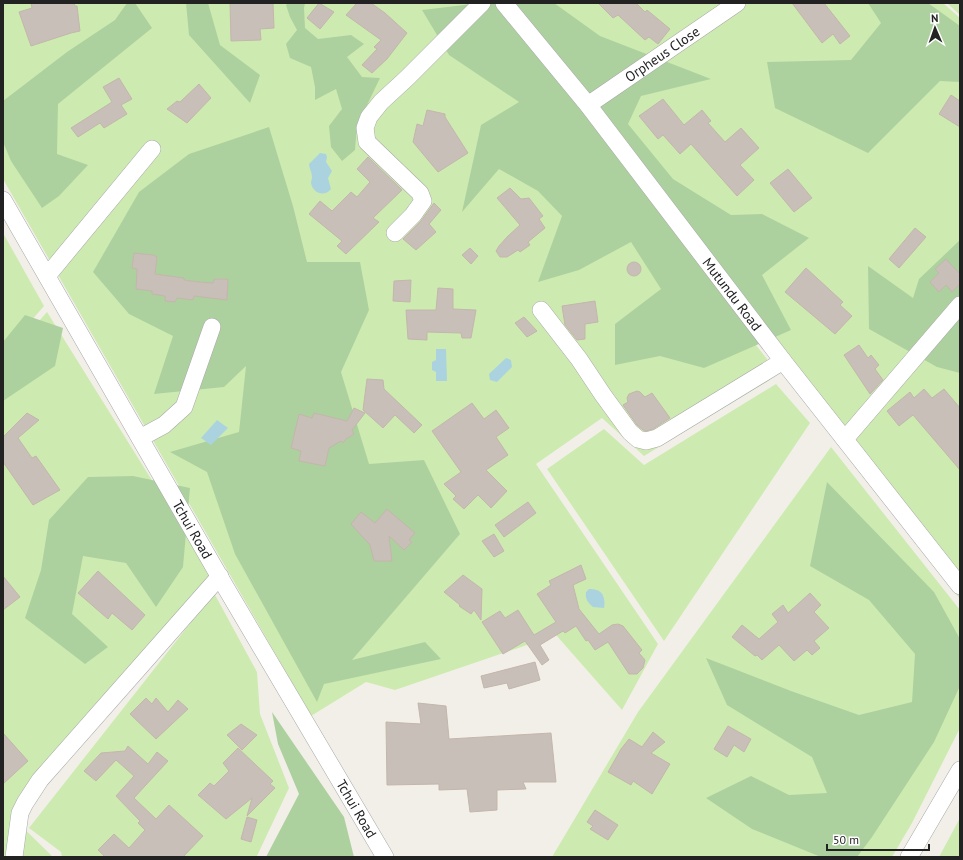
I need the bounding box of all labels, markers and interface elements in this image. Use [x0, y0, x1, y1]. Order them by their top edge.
north arrow [915, 8, 955, 48]
text: N [931, 11, 939, 25]
street label: Orpheus Close [621, 22, 703, 86]
street label: Mutundu Road [699, 254, 766, 334]
street label: Tchui Road [168, 497, 216, 562]
street label: Tchui Road [332, 776, 381, 841]
scale bar [827, 826, 929, 852]
text: 50 m [833, 832, 859, 847]

